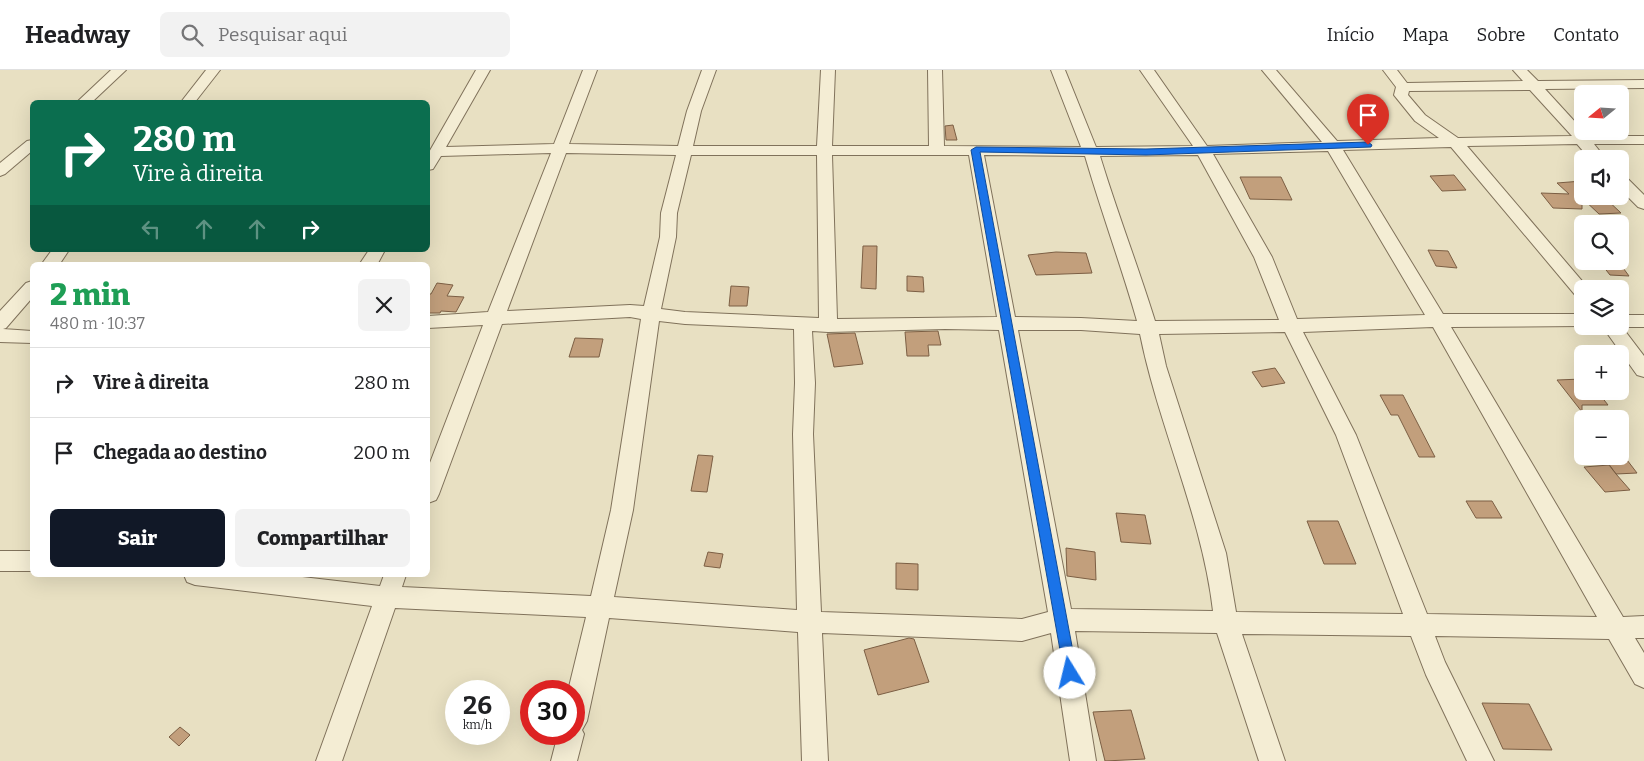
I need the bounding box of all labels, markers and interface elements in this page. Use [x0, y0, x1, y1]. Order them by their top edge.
search box [160, 12, 510, 57]
text: Headway [25, 21, 130, 49]
icon: search [178, 21, 206, 49]
text: Pesquisar aqui [218, 23, 347, 46]
text: Início [1327, 24, 1374, 46]
text: Mapa [1402, 24, 1449, 46]
text: Sobre [1477, 24, 1525, 46]
text: Contato [1553, 24, 1619, 46]
north arrow [1574, 85, 1629, 140]
map controls [1574, 85, 1629, 465]
pin [1347, 94, 1389, 145]
icon: arrive [1354, 101, 1382, 129]
text: 280 m [133, 118, 236, 160]
icon: right [50, 120, 115, 185]
button: sound [1574, 150, 1629, 205]
text: Vire à direita [133, 160, 263, 187]
icon: left [137, 215, 165, 243]
icon: ahead [190, 215, 218, 243]
icon: ahead [243, 215, 271, 243]
icon: right [296, 215, 324, 243]
button: search [1574, 215, 1629, 270]
text: 2 min [50, 277, 130, 313]
button: close [358, 279, 410, 331]
button: layers [1574, 280, 1629, 335]
text: 480 m · 10:37 [50, 314, 145, 333]
button: + [1574, 345, 1629, 400]
icon: right [50, 369, 78, 397]
text: Vire à direita [93, 371, 209, 394]
text: 280 m [354, 371, 410, 394]
button: − [1574, 410, 1629, 465]
icon: arrive [50, 439, 78, 467]
text: Chegada ao destino [93, 441, 267, 464]
text: 200 m [353, 441, 410, 464]
button: Sair [50, 509, 225, 567]
button: Compartilhar [235, 509, 410, 567]
position arrow [1043, 646, 1095, 698]
speed limit sign: 30 [520, 680, 585, 745]
text: 26 [463, 691, 492, 721]
text: km/h [463, 718, 492, 732]

